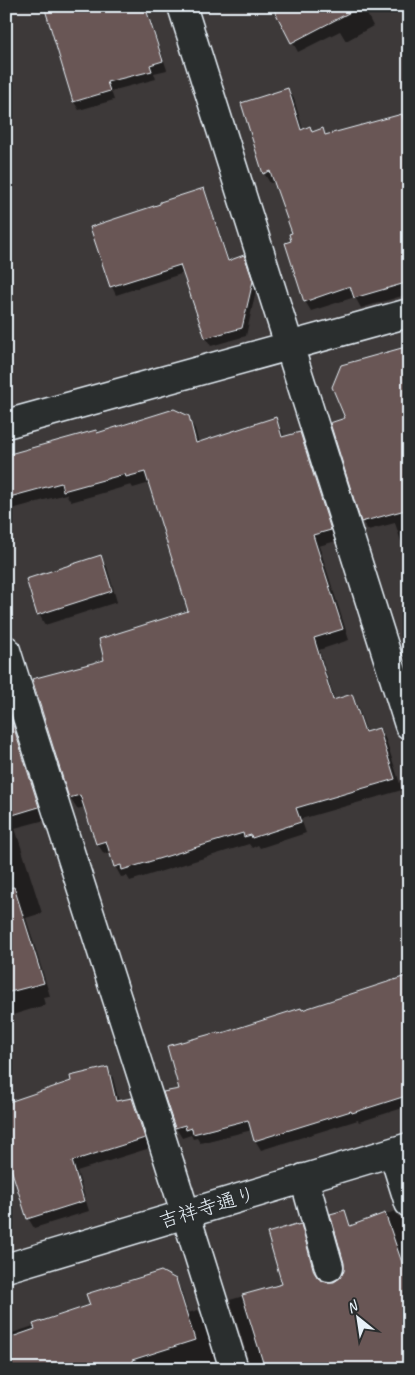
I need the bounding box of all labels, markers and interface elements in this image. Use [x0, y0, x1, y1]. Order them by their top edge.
street label: 吉祥寺通り [156, 1181, 259, 1234]
north arrow [332, 1292, 382, 1342]
text: N [344, 1296, 362, 1317]

